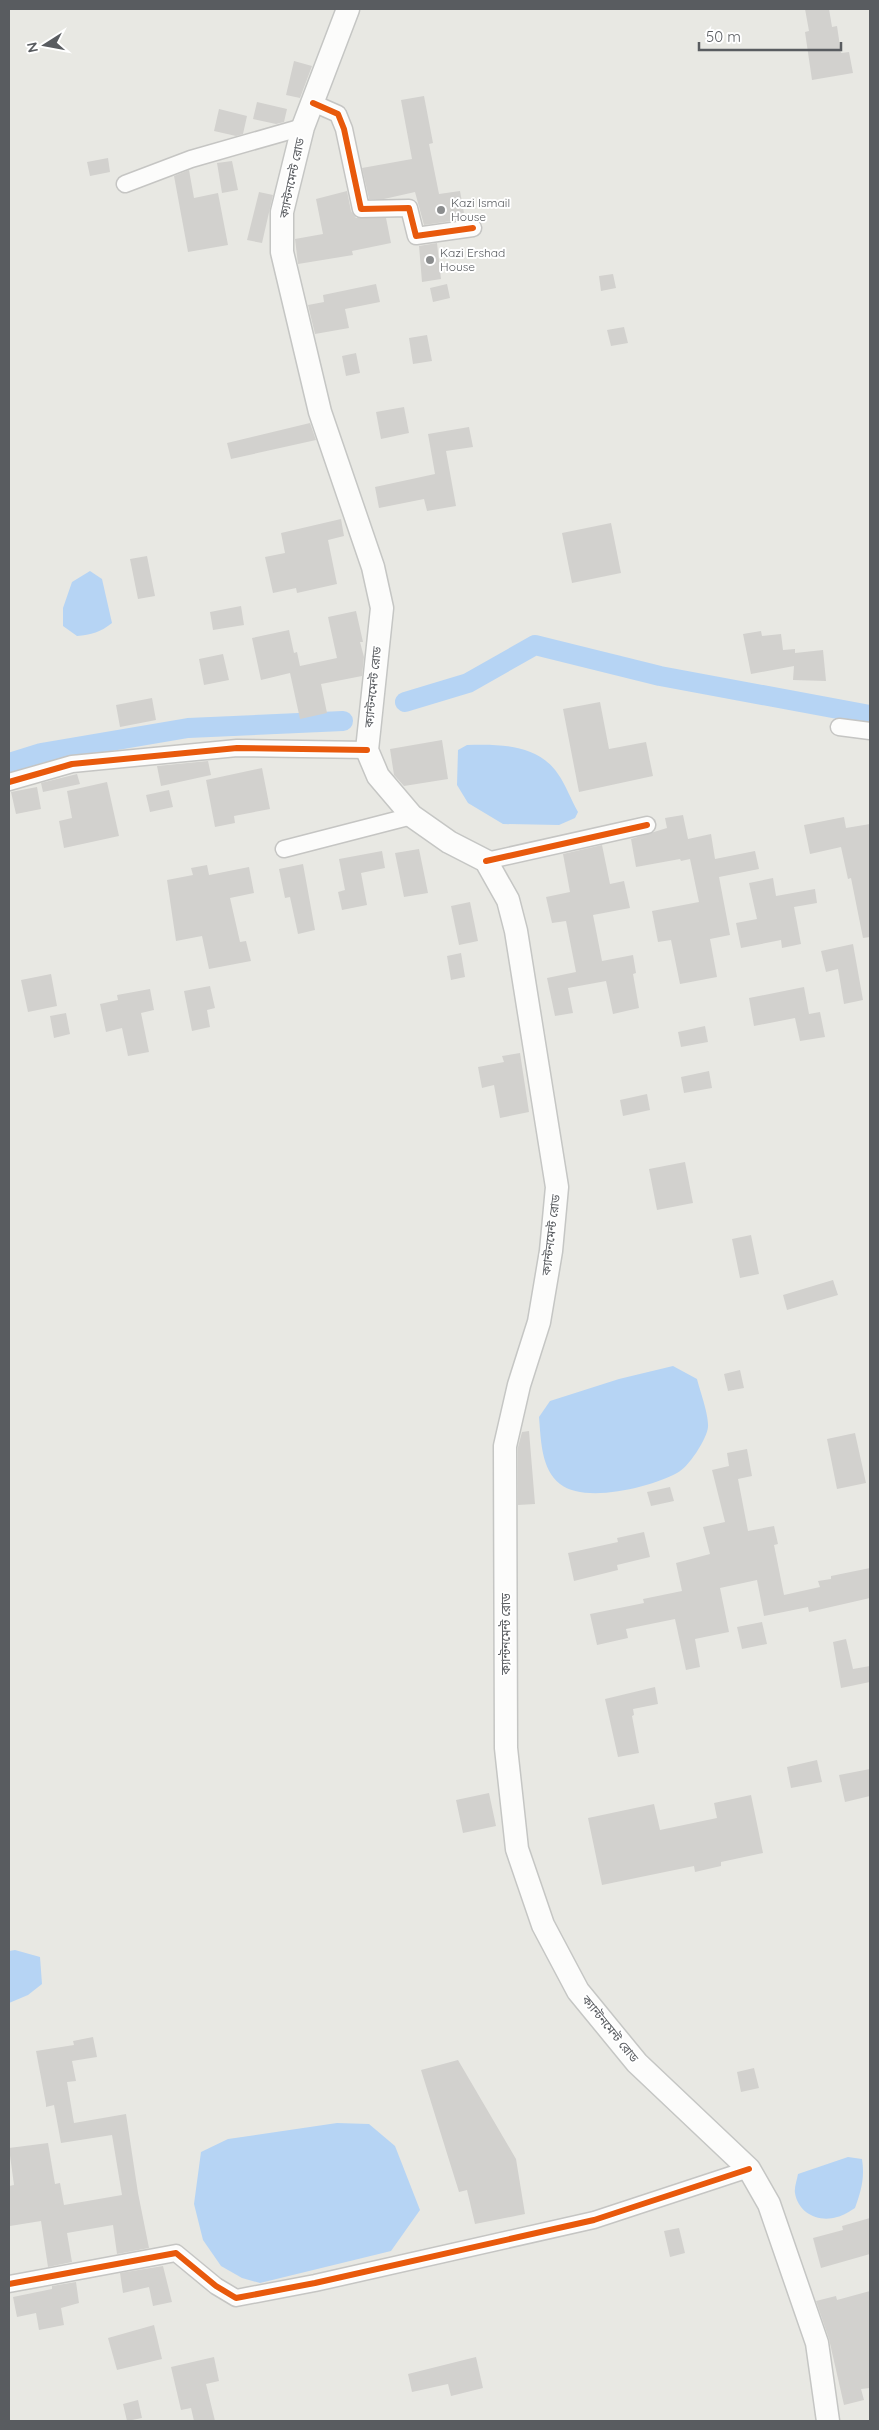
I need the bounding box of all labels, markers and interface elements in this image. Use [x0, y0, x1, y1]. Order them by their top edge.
north arrow [20, 20, 70, 70]
scale bar [699, 20, 842, 52]
text: 50 m [706, 27, 741, 46]
text: N [22, 41, 42, 54]
street label: ক্যান্টনমেন্ট রোড [275, 136, 307, 220]
place label: Kazi Ismail House [451, 195, 510, 224]
marker: Kazi Ismail House [435, 204, 447, 216]
place label: Kazi Ershad House [440, 245, 505, 274]
marker: Kazi Ershad House [424, 254, 436, 266]
street label: ক্যান্টনমেন্ট রোড [361, 645, 384, 729]
street label: ক্যান্টনমেন্ট রোড [538, 1193, 563, 1277]
street label: ক্যান্টনমেন্ট রোড [498, 1593, 513, 1676]
street label: ক্যান্টনমেন্ট রোড [578, 1992, 642, 2065]

